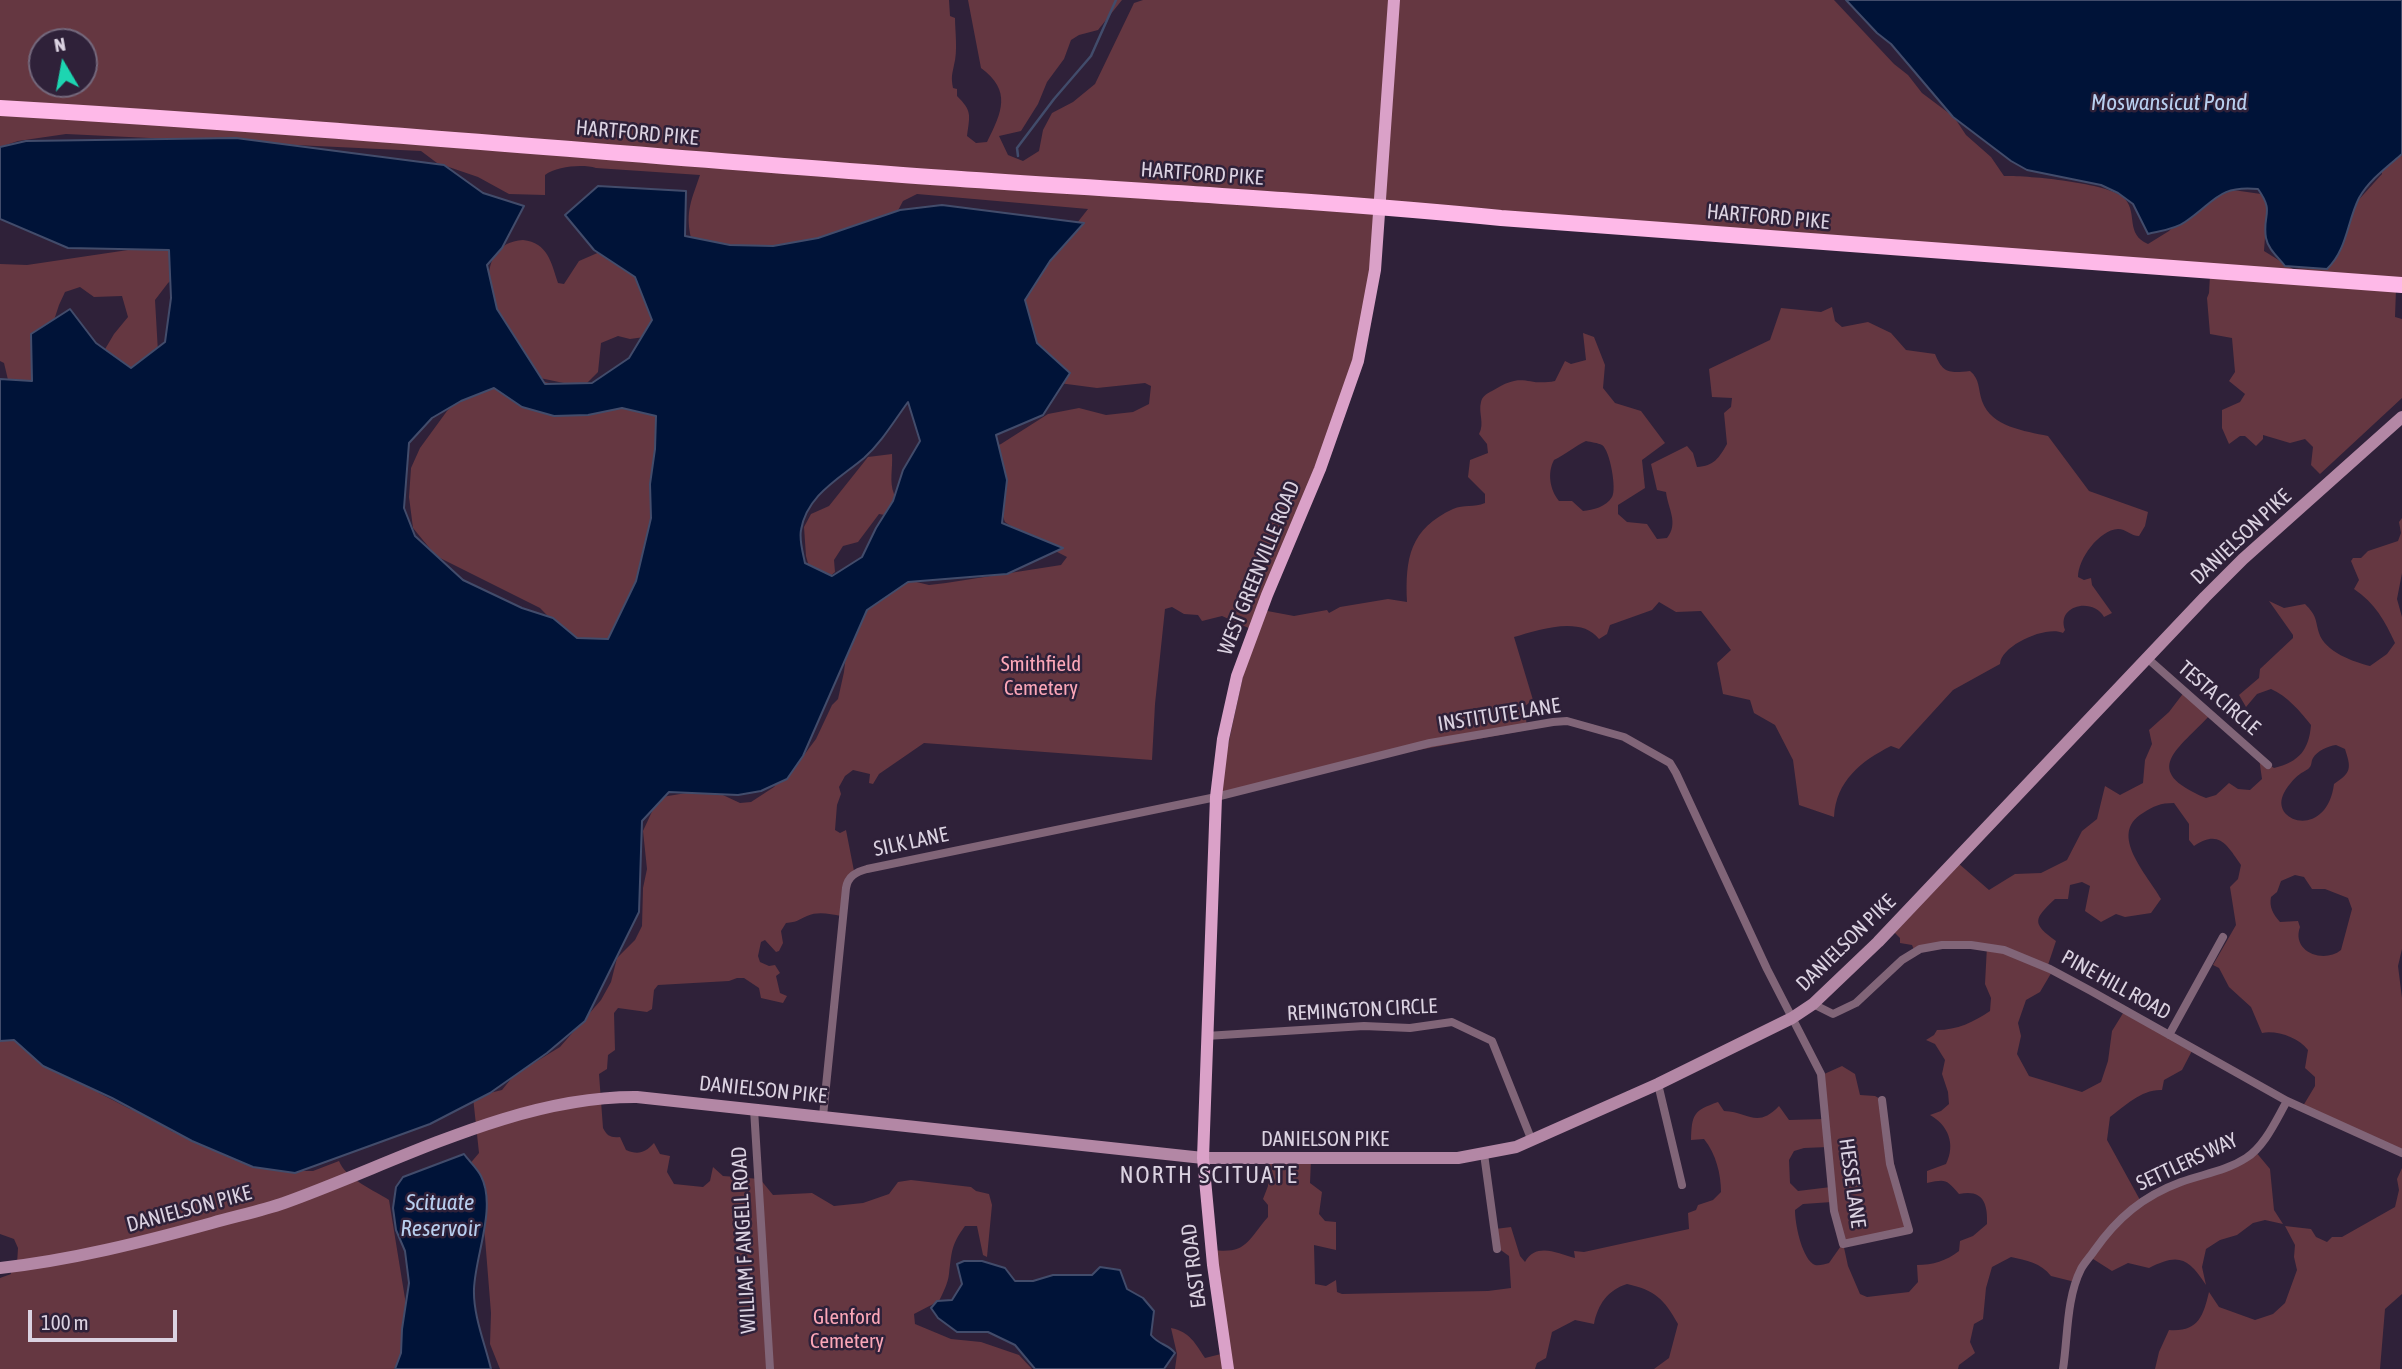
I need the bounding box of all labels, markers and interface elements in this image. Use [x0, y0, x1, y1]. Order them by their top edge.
north arrow [28, 28, 98, 98]
text: N [52, 32, 67, 56]
water label: Moswansicut Pond [2091, 89, 2247, 117]
street label: HARTFORD PIKE [575, 115, 699, 151]
street label: HARTFORD PIKE [1140, 157, 1264, 191]
street label: HARTFORD PIKE [1706, 199, 1830, 235]
street label: WEST GREENVILLE ROAD [1213, 477, 1305, 659]
street label: DANIELSON PIKE [2186, 484, 2296, 590]
park label: Smithfield Cemetery [1001, 651, 1081, 701]
street label: TESTA CIRCLE [2173, 656, 2265, 740]
street label: INSTITUTE LANE [1436, 693, 1562, 737]
street label: SILK LANE [872, 822, 950, 862]
street label: DANIELSON PIKE [1791, 889, 1901, 997]
street label: PINE HILL ROAD [2057, 945, 2175, 1025]
street label: REMINGTON CIRCLE [1286, 993, 1438, 1027]
street label: DANIELSON PIKE [698, 1071, 828, 1109]
street label: DANIELSON PIKE [1261, 1126, 1389, 1152]
street label: SETTLERS WAY [2132, 1128, 2242, 1196]
street label: HESSE LANE [1833, 1137, 1871, 1229]
street label: WILLIAM F ANGELL ROAD [727, 1146, 761, 1334]
district label: NORTH SCITUATE [1121, 1161, 1297, 1189]
street label: DANIELSON PIKE [124, 1180, 254, 1238]
water label: Scituate Reservoir [400, 1189, 480, 1243]
street label: EAST ROAD [1176, 1222, 1212, 1310]
scale bar [32, 1296, 180, 1340]
park label: Glenford Cemetery [810, 1304, 884, 1354]
text: 100 m [41, 1310, 89, 1334]

